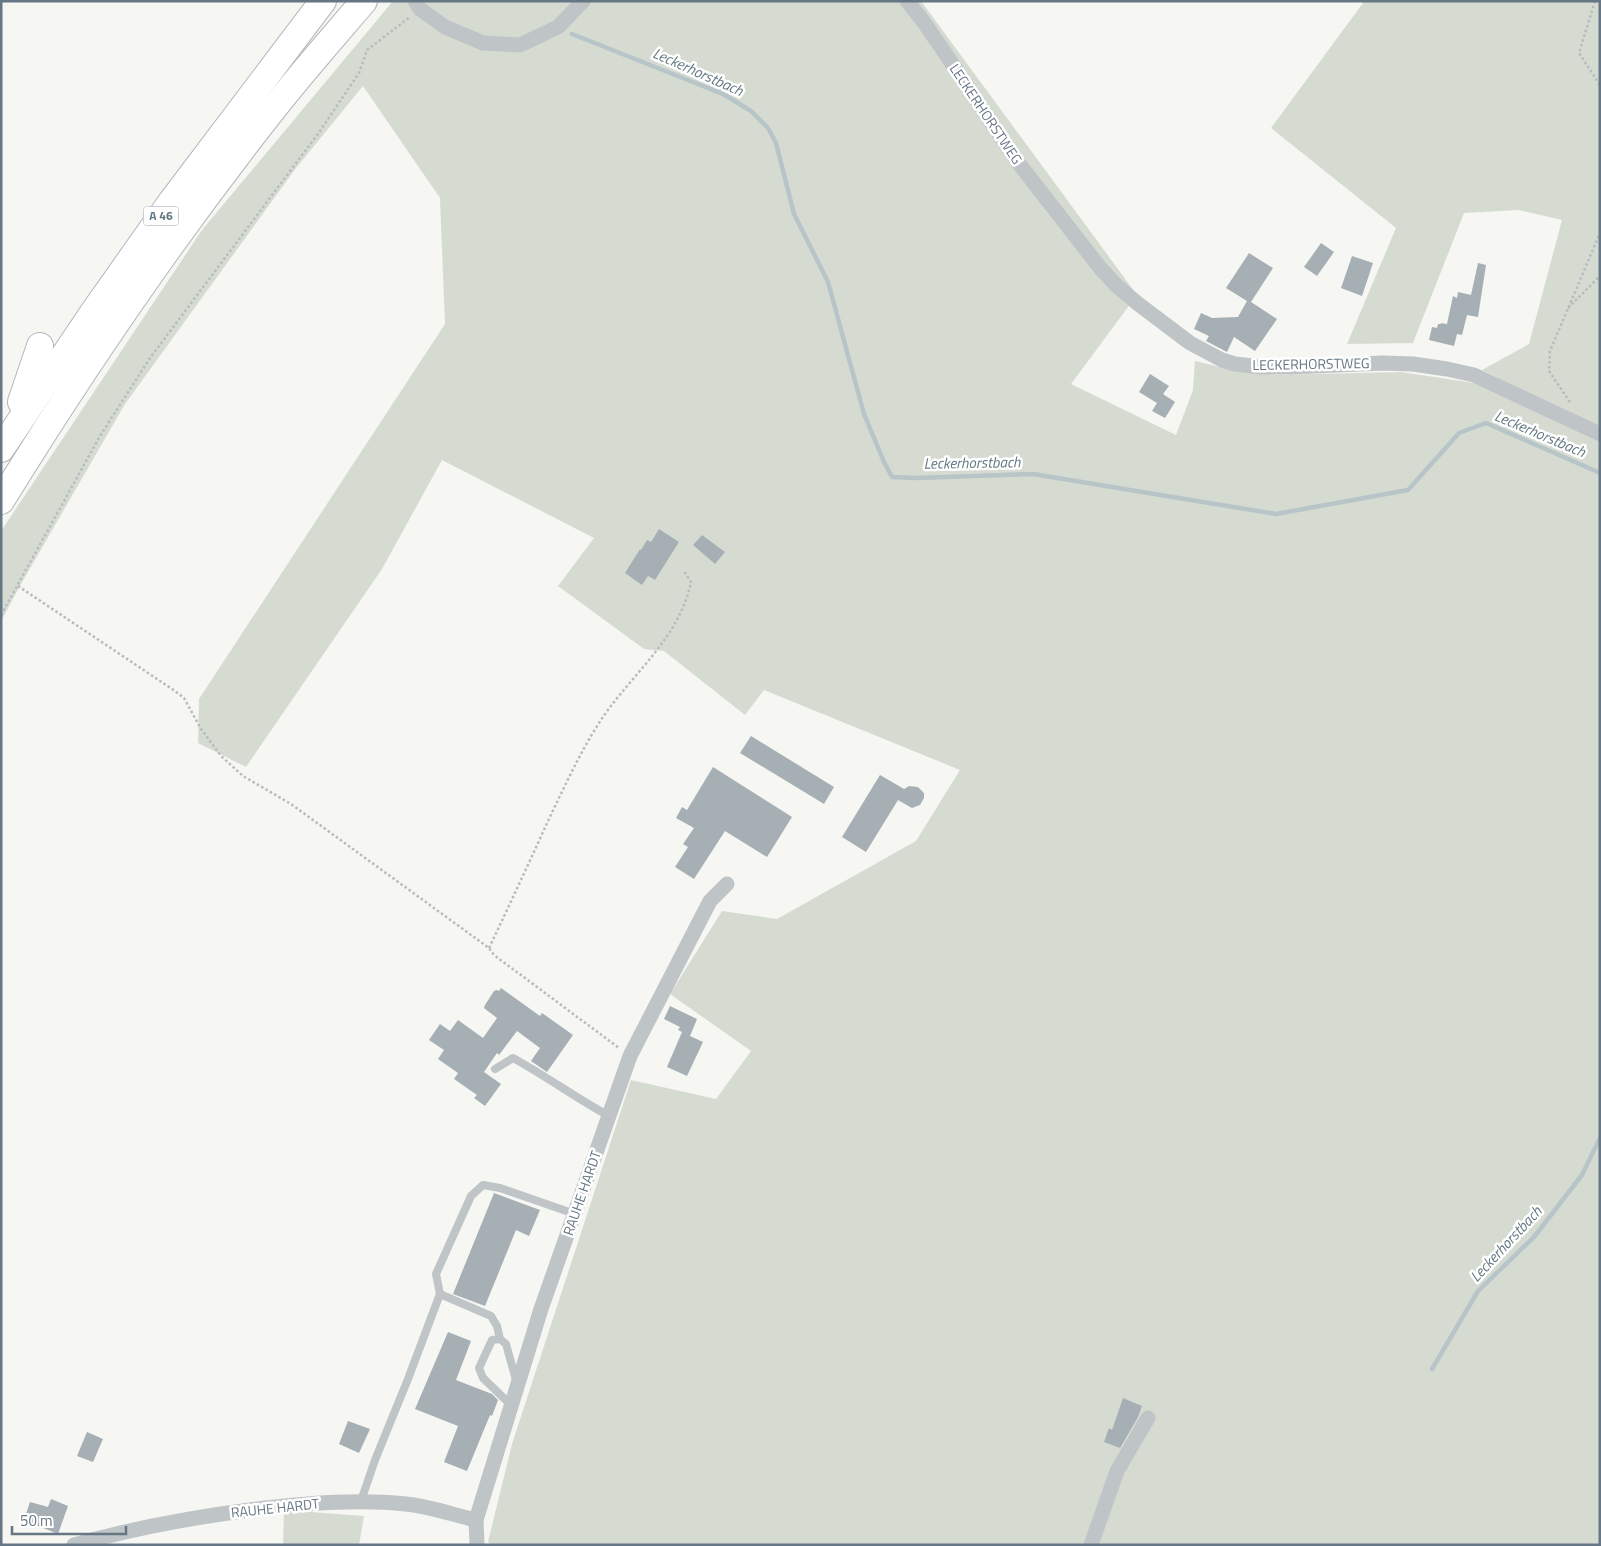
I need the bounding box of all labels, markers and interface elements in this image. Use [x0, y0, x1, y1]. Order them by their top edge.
water label: Leckerhorstbach [649, 41, 748, 102]
street label: LECKERHORSTWEG [945, 59, 1028, 168]
road number: A 46 [144, 207, 178, 226]
street label: LECKERHORSTWEG [1252, 352, 1370, 375]
water label: Leckerhorstbach [1491, 404, 1590, 463]
water label: Leckerhorstbach [923, 450, 1021, 475]
street label: RAUHE HARDT [557, 1147, 606, 1238]
water label: Leckerhorstbach [1464, 1200, 1547, 1287]
street label: RAUHE HARDT [230, 1492, 321, 1523]
scale bar [12, 1504, 126, 1536]
text: 50 m [20, 1509, 53, 1532]

